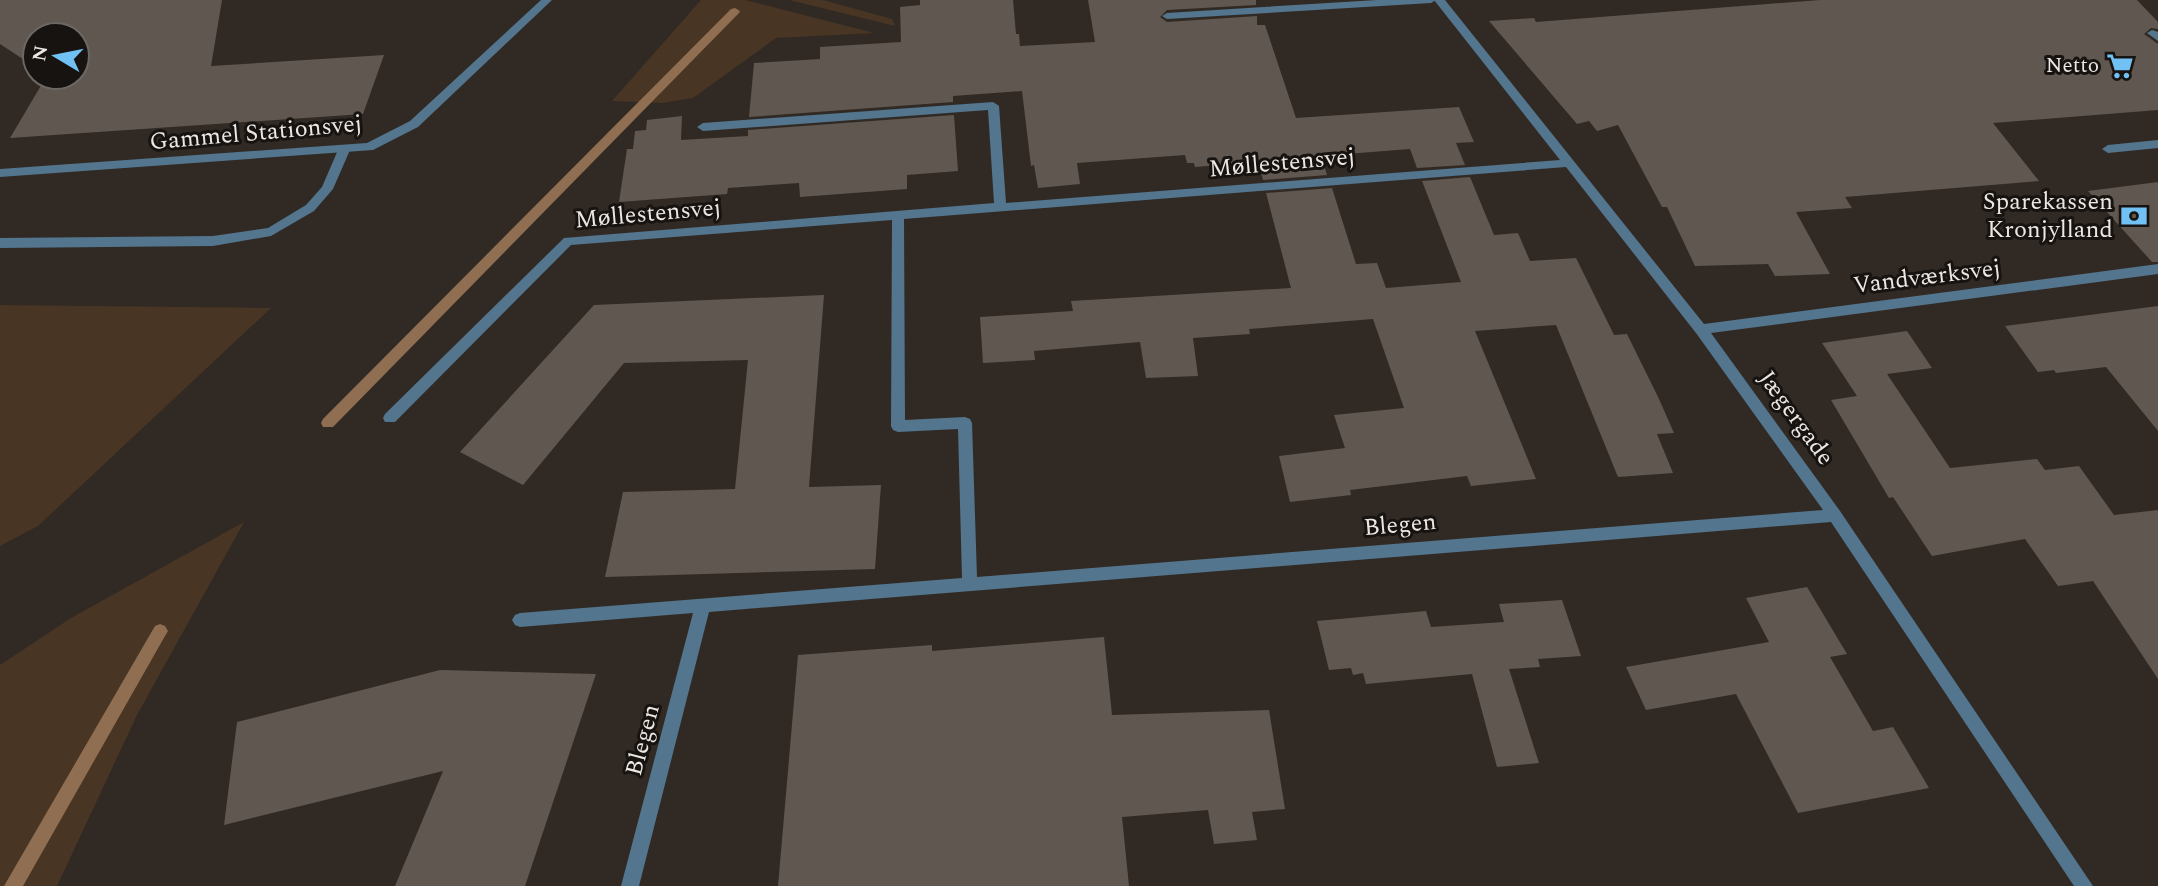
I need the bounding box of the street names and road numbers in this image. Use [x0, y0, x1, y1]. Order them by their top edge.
street label: Gammel Stationsvej [148, 106, 364, 160]
street label: Møllestensvej [1207, 139, 1357, 187]
street label: Møllestensvej [573, 190, 723, 238]
street label: Vandværksvej [1851, 250, 2003, 304]
street label: Jægergade [1749, 363, 1843, 473]
street label: Blegen [1362, 504, 1438, 546]
street label: Blegen [616, 700, 670, 780]

